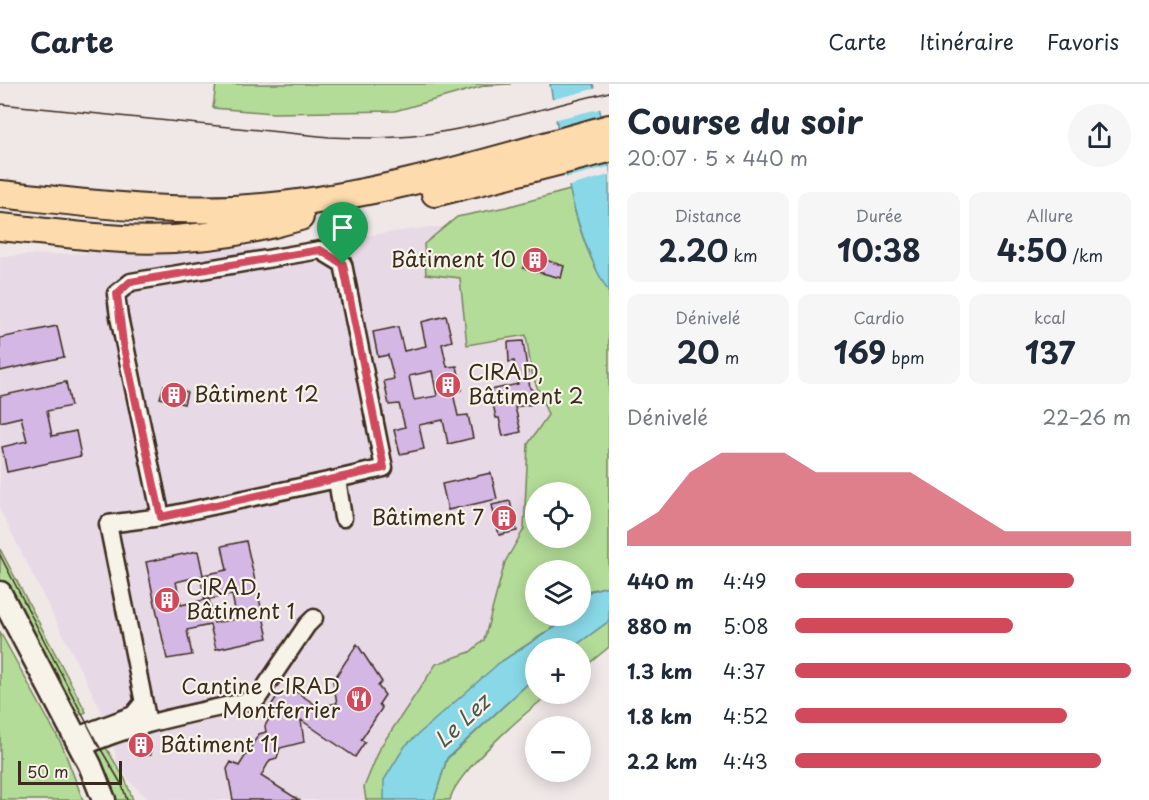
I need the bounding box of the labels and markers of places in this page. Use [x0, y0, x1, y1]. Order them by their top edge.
pin [317, 202, 368, 264]
place label: Bâtiment 10 [391, 242, 516, 274]
building icon: Bâtiment 10 [520, 245, 550, 275]
place label: CIRAD, Bâtiment 2 [468, 355, 584, 411]
building icon: CIRAD, Bâtiment 2 [433, 370, 463, 400]
place label: Bâtiment 12 [194, 377, 319, 409]
building icon: Bâtiment 12 [159, 380, 189, 410]
place label: Bâtiment 7 [371, 500, 484, 532]
building icon: Bâtiment 7 [489, 503, 519, 533]
place label: CIRAD, Bâtiment 1 [186, 570, 295, 626]
building icon: CIRAD, Bâtiment 1 [152, 585, 182, 615]
place label: Cantine CIRAD Montferrier [181, 669, 340, 725]
restaurant icon: Cantine CIRAD Montferrier [344, 684, 374, 714]
place label: Bâtiment 11 [160, 727, 278, 759]
building icon: Bâtiment 11 [126, 730, 156, 760]

